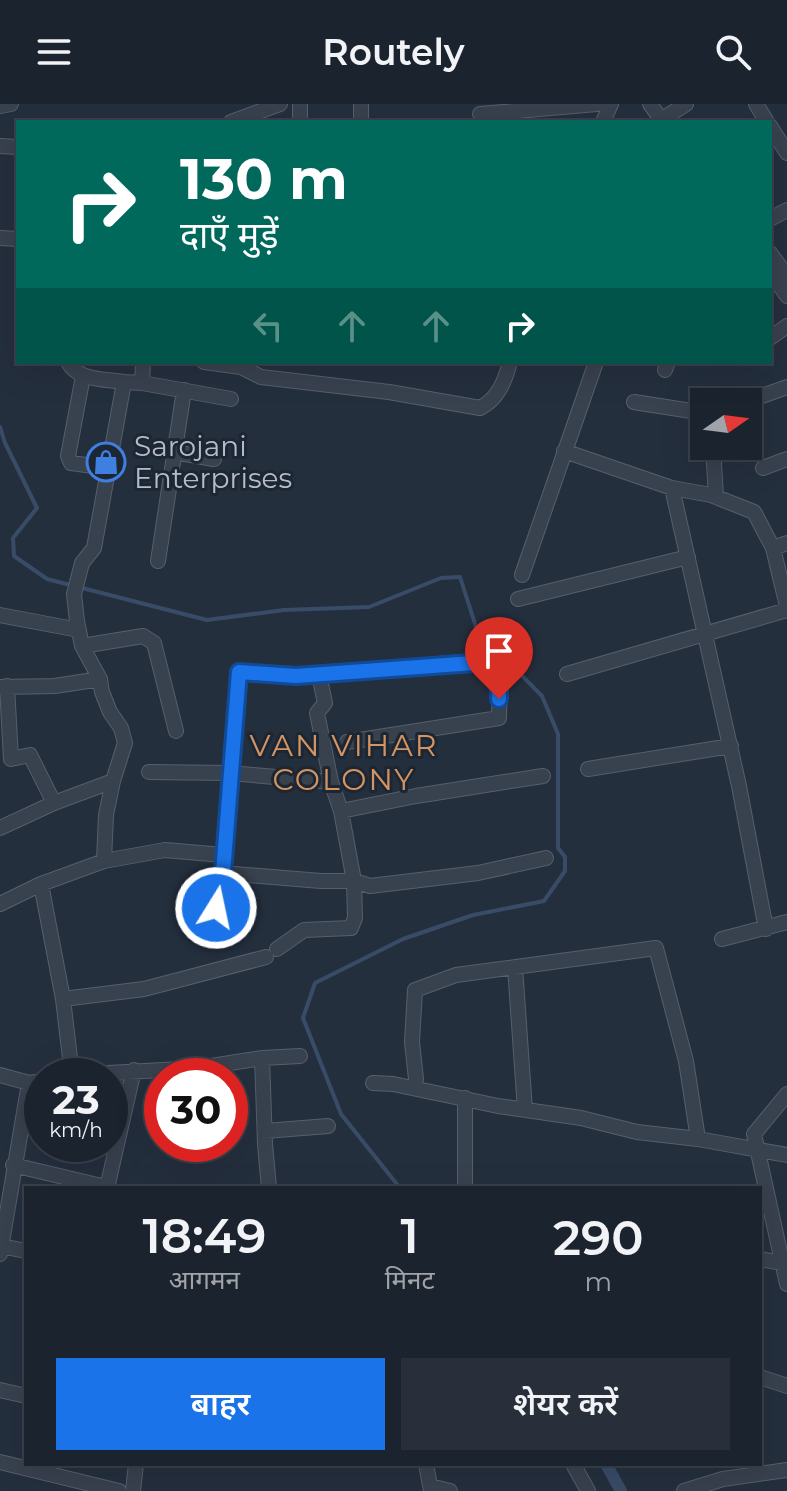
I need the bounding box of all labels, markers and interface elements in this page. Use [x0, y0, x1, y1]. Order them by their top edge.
icon: menu [32, 30, 76, 74]
text: Routely [322, 30, 465, 74]
icon: search [711, 30, 755, 74]
text: 130 m [180, 145, 348, 213]
icon: right [48, 152, 152, 256]
text: दाएँ मुड़ें [180, 213, 279, 257]
icon: left [246, 304, 290, 348]
icon: ahead [330, 304, 374, 348]
icon: ahead [414, 304, 458, 348]
icon: right [498, 304, 542, 348]
north arrow [690, 388, 762, 460]
map controls [690, 388, 762, 460]
place label: Sarojani Enterprises [134, 429, 292, 495]
shop icon: Sarojani Enterprises [85, 441, 127, 483]
pin [465, 617, 533, 699]
icon: arrive [477, 629, 521, 673]
district label: VAN VIHAR COLONY [250, 727, 438, 798]
position arrow [174, 866, 258, 950]
speed limit sign: 30 [144, 1058, 248, 1162]
text: 23 [52, 1075, 100, 1124]
text: km/h [49, 1118, 103, 1142]
text: 18:49 [143, 1207, 266, 1265]
text: 1 [401, 1207, 419, 1265]
text: 290 [553, 1209, 643, 1267]
text: आगमन [169, 1264, 240, 1296]
text: मिनट [385, 1264, 435, 1296]
text: m [584, 1266, 612, 1298]
button: बाहर [56, 1358, 385, 1450]
button: शेयर करें [401, 1358, 730, 1450]

